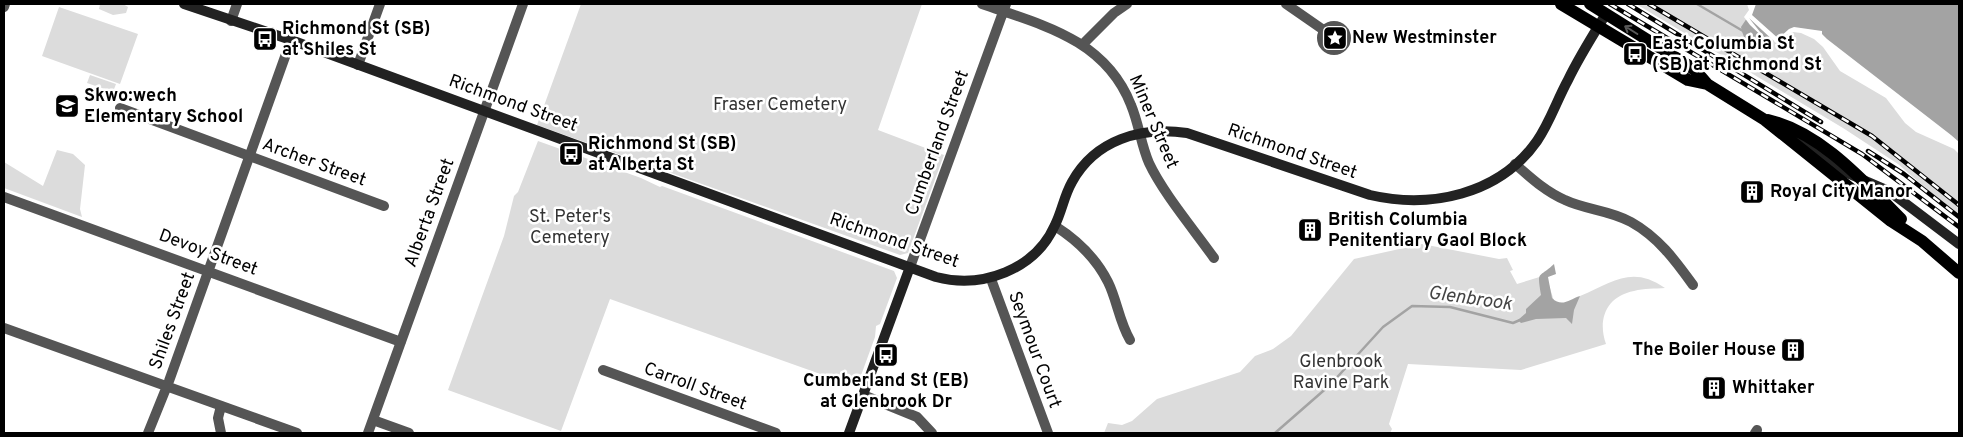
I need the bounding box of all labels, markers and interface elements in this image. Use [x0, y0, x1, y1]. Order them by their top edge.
place label: Richmond St (SB) at Shiles St [282, 18, 430, 62]
one-way arrow [1624, 24, 1638, 35]
place icon: New Westminster [1322, 25, 1348, 51]
bus stop icon: Richmond St (SB) at Shiles St [252, 26, 278, 52]
place label: New Westminster [1352, 27, 1497, 50]
place label: East Columbia St (SB) at Richmond St [1652, 33, 1822, 77]
bus stop icon: East Columbia St (SB) at Richmond St [1622, 41, 1648, 67]
street label: Cumberland Street [901, 67, 975, 219]
street label: Richmond Street [445, 70, 581, 138]
street label: Miner Street [1123, 71, 1183, 173]
place label: Skwo:wech Elementary School [84, 85, 243, 129]
school or university icon: Skwo:wech Elementary School [54, 93, 80, 119]
park label: Fraser Cemetery [713, 94, 847, 117]
street label: Richmond Street [1224, 119, 1360, 185]
place label: Richmond St (SB) at Alberta St [588, 133, 736, 177]
street label: Archer Street [259, 134, 369, 192]
bus stop icon: Richmond St (SB) at Alberta St [558, 141, 584, 167]
street label: Alberta Street [400, 155, 460, 271]
building icon: Royal City Manor [1739, 179, 1765, 205]
place label: Royal City Manor [1770, 181, 1913, 204]
park label: St. Peter's Cemetery [529, 206, 611, 250]
street label: Richmond Street [826, 208, 962, 274]
place label: British Columbia Penitentiary Gaol Block [1328, 209, 1527, 253]
building icon: British Columbia Penitentiary Gaol Block [1297, 217, 1323, 243]
street label: Devoy Street [155, 224, 261, 282]
street label: Shiles Street [145, 269, 201, 373]
water label: Glenbrook [1427, 281, 1514, 317]
street label: Seymour Court [1002, 288, 1066, 412]
building icon: The Boiler House [1780, 337, 1806, 363]
place label: The Boiler House [1632, 339, 1776, 362]
bus stop icon: Cumberland St (EB) at Glenbrook Dr [873, 342, 899, 368]
park label: Glenbrook Ravine Park [1293, 351, 1389, 395]
street label: Carroll Street [640, 358, 750, 416]
place label: Cumberland St (EB) at Glenbrook Dr [803, 370, 969, 414]
building icon: Whittaker [1701, 375, 1727, 401]
place label: Whittaker [1732, 377, 1815, 400]

